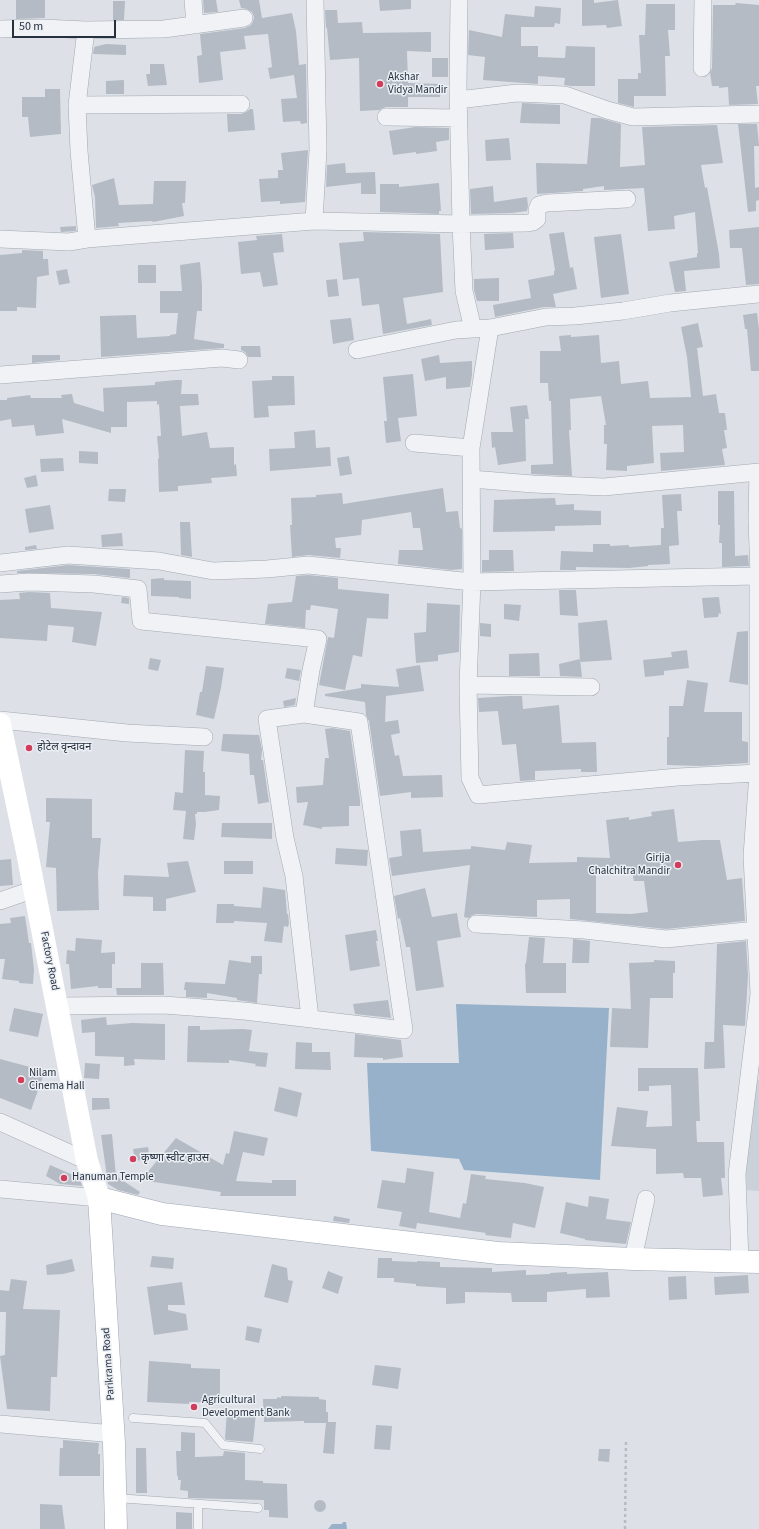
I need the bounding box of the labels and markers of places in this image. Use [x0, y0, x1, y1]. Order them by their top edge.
place label: Akshar Vidya Mandir [388, 71, 447, 97]
marker: Akshar Vidya Mandir [375, 79, 385, 89]
place label: होटेल वृन्दावन [37, 741, 91, 755]
marker: होटेल वृन्दावन [24, 743, 34, 753]
place label: Girija Chalchitra Mandir [588, 852, 670, 878]
marker: Girija Chalchitra Mandir [673, 860, 683, 870]
place label: Nilam Cinema Hall [29, 1067, 85, 1093]
marker: Nilam Cinema Hall [16, 1075, 26, 1085]
place label: कृष्णा स्वीट हाउस [141, 1152, 209, 1166]
marker: कृष्णा स्वीट हाउस [128, 1154, 138, 1164]
place label: Hanuman Temple [72, 1171, 154, 1185]
marker: Hanuman Temple [59, 1173, 69, 1183]
place label: Agricultural Development Bank [202, 1394, 290, 1420]
marker: Agricultural Development Bank [189, 1402, 199, 1412]

